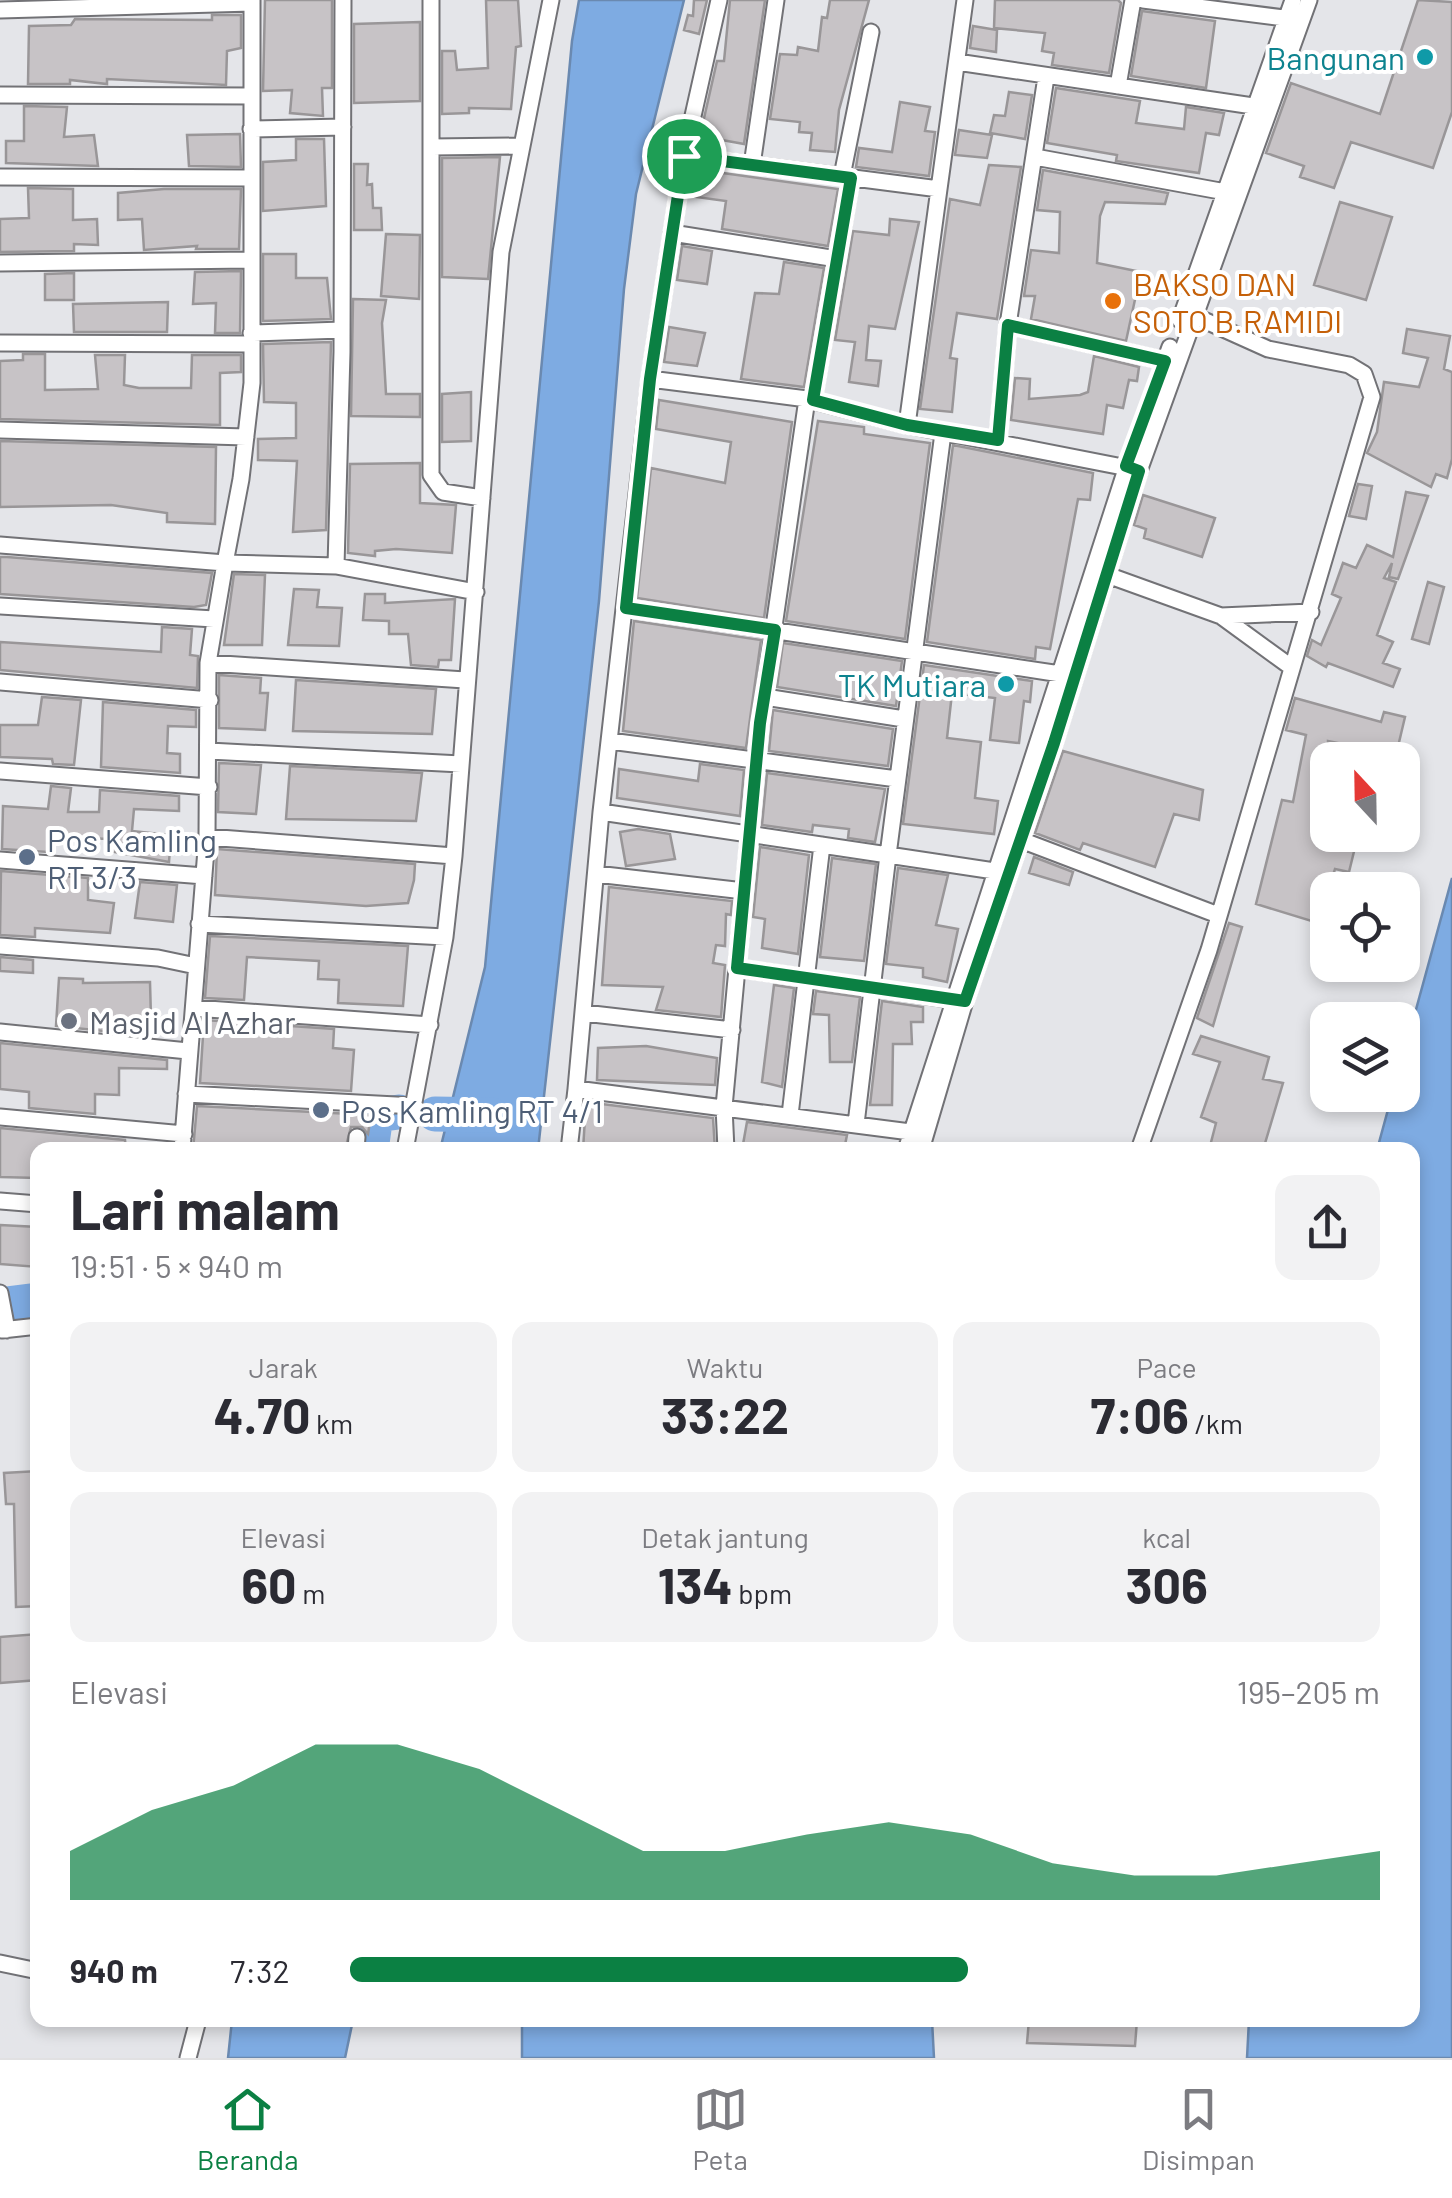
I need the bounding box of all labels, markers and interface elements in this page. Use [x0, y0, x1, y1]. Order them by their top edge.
place label: Bangunan [1266, 38, 1405, 76]
marker: Bangunan [1414, 46, 1436, 68]
pin [642, 114, 727, 199]
icon: arrive [657, 129, 712, 184]
place label: BAKSO DAN SOTO B.RAMIDI [1133, 264, 1342, 339]
marker: BAKSO DAN SOTO B.RAMIDI [1102, 290, 1124, 312]
place label: TK Mutiara [838, 665, 986, 703]
marker: TK Mutiara [995, 673, 1017, 695]
north arrow [1310, 742, 1420, 852]
map controls [1310, 742, 1420, 1112]
place label: Pos Kamling RT 3/3 [47, 820, 217, 895]
marker: Pos Kamling RT 3/3 [16, 846, 38, 868]
button: locate [1310, 872, 1420, 982]
place label: Masjid Al Azhar [89, 1002, 296, 1040]
button: layers [1310, 1002, 1420, 1112]
marker: Masjid Al Azhar [58, 1010, 80, 1032]
place label: Pos Kamling RT 4/1 [341, 1091, 603, 1129]
marker: Pos Kamling RT 4/1 [310, 1099, 332, 1121]
text: Lari malam [70, 1175, 340, 1241]
button: share [1275, 1175, 1380, 1280]
text: 19:51 · 5 × 940 m [70, 1246, 283, 1284]
text: Jarak [249, 1350, 318, 1384]
text: Waktu [687, 1350, 763, 1384]
text: Pace [1137, 1350, 1197, 1384]
text: 4.70 [213, 1384, 310, 1444]
text: 33:22 [661, 1384, 789, 1444]
text: 7:06 [1090, 1384, 1189, 1444]
text: km [310, 1406, 353, 1440]
text: /km [1189, 1406, 1243, 1440]
text: Elevasi [240, 1520, 326, 1554]
text: Detak jantung [641, 1520, 809, 1554]
text: kcal [1142, 1520, 1191, 1554]
text: 60 [241, 1554, 297, 1614]
text: 134 [658, 1554, 733, 1614]
text: 306 [1125, 1554, 1208, 1614]
text: m [297, 1576, 325, 1610]
text: bpm [733, 1576, 792, 1610]
text: Elevasi [70, 1672, 168, 1710]
text: 195–205 m [1237, 1672, 1380, 1710]
text: 940 m [70, 1951, 158, 1989]
text: 7:32 [230, 1951, 290, 1989]
tab: Beranda [197, 2082, 298, 2176]
tab: Peta [693, 2082, 748, 2176]
tab: Disimpan [1142, 2082, 1255, 2176]

